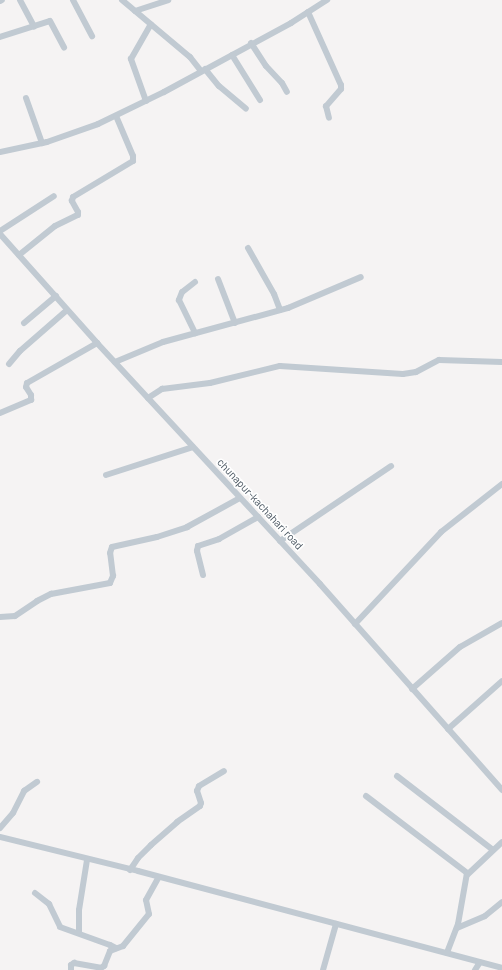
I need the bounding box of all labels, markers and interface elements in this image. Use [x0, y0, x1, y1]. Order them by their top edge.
street label: chunapur-kachahari road [214, 456, 306, 552]

